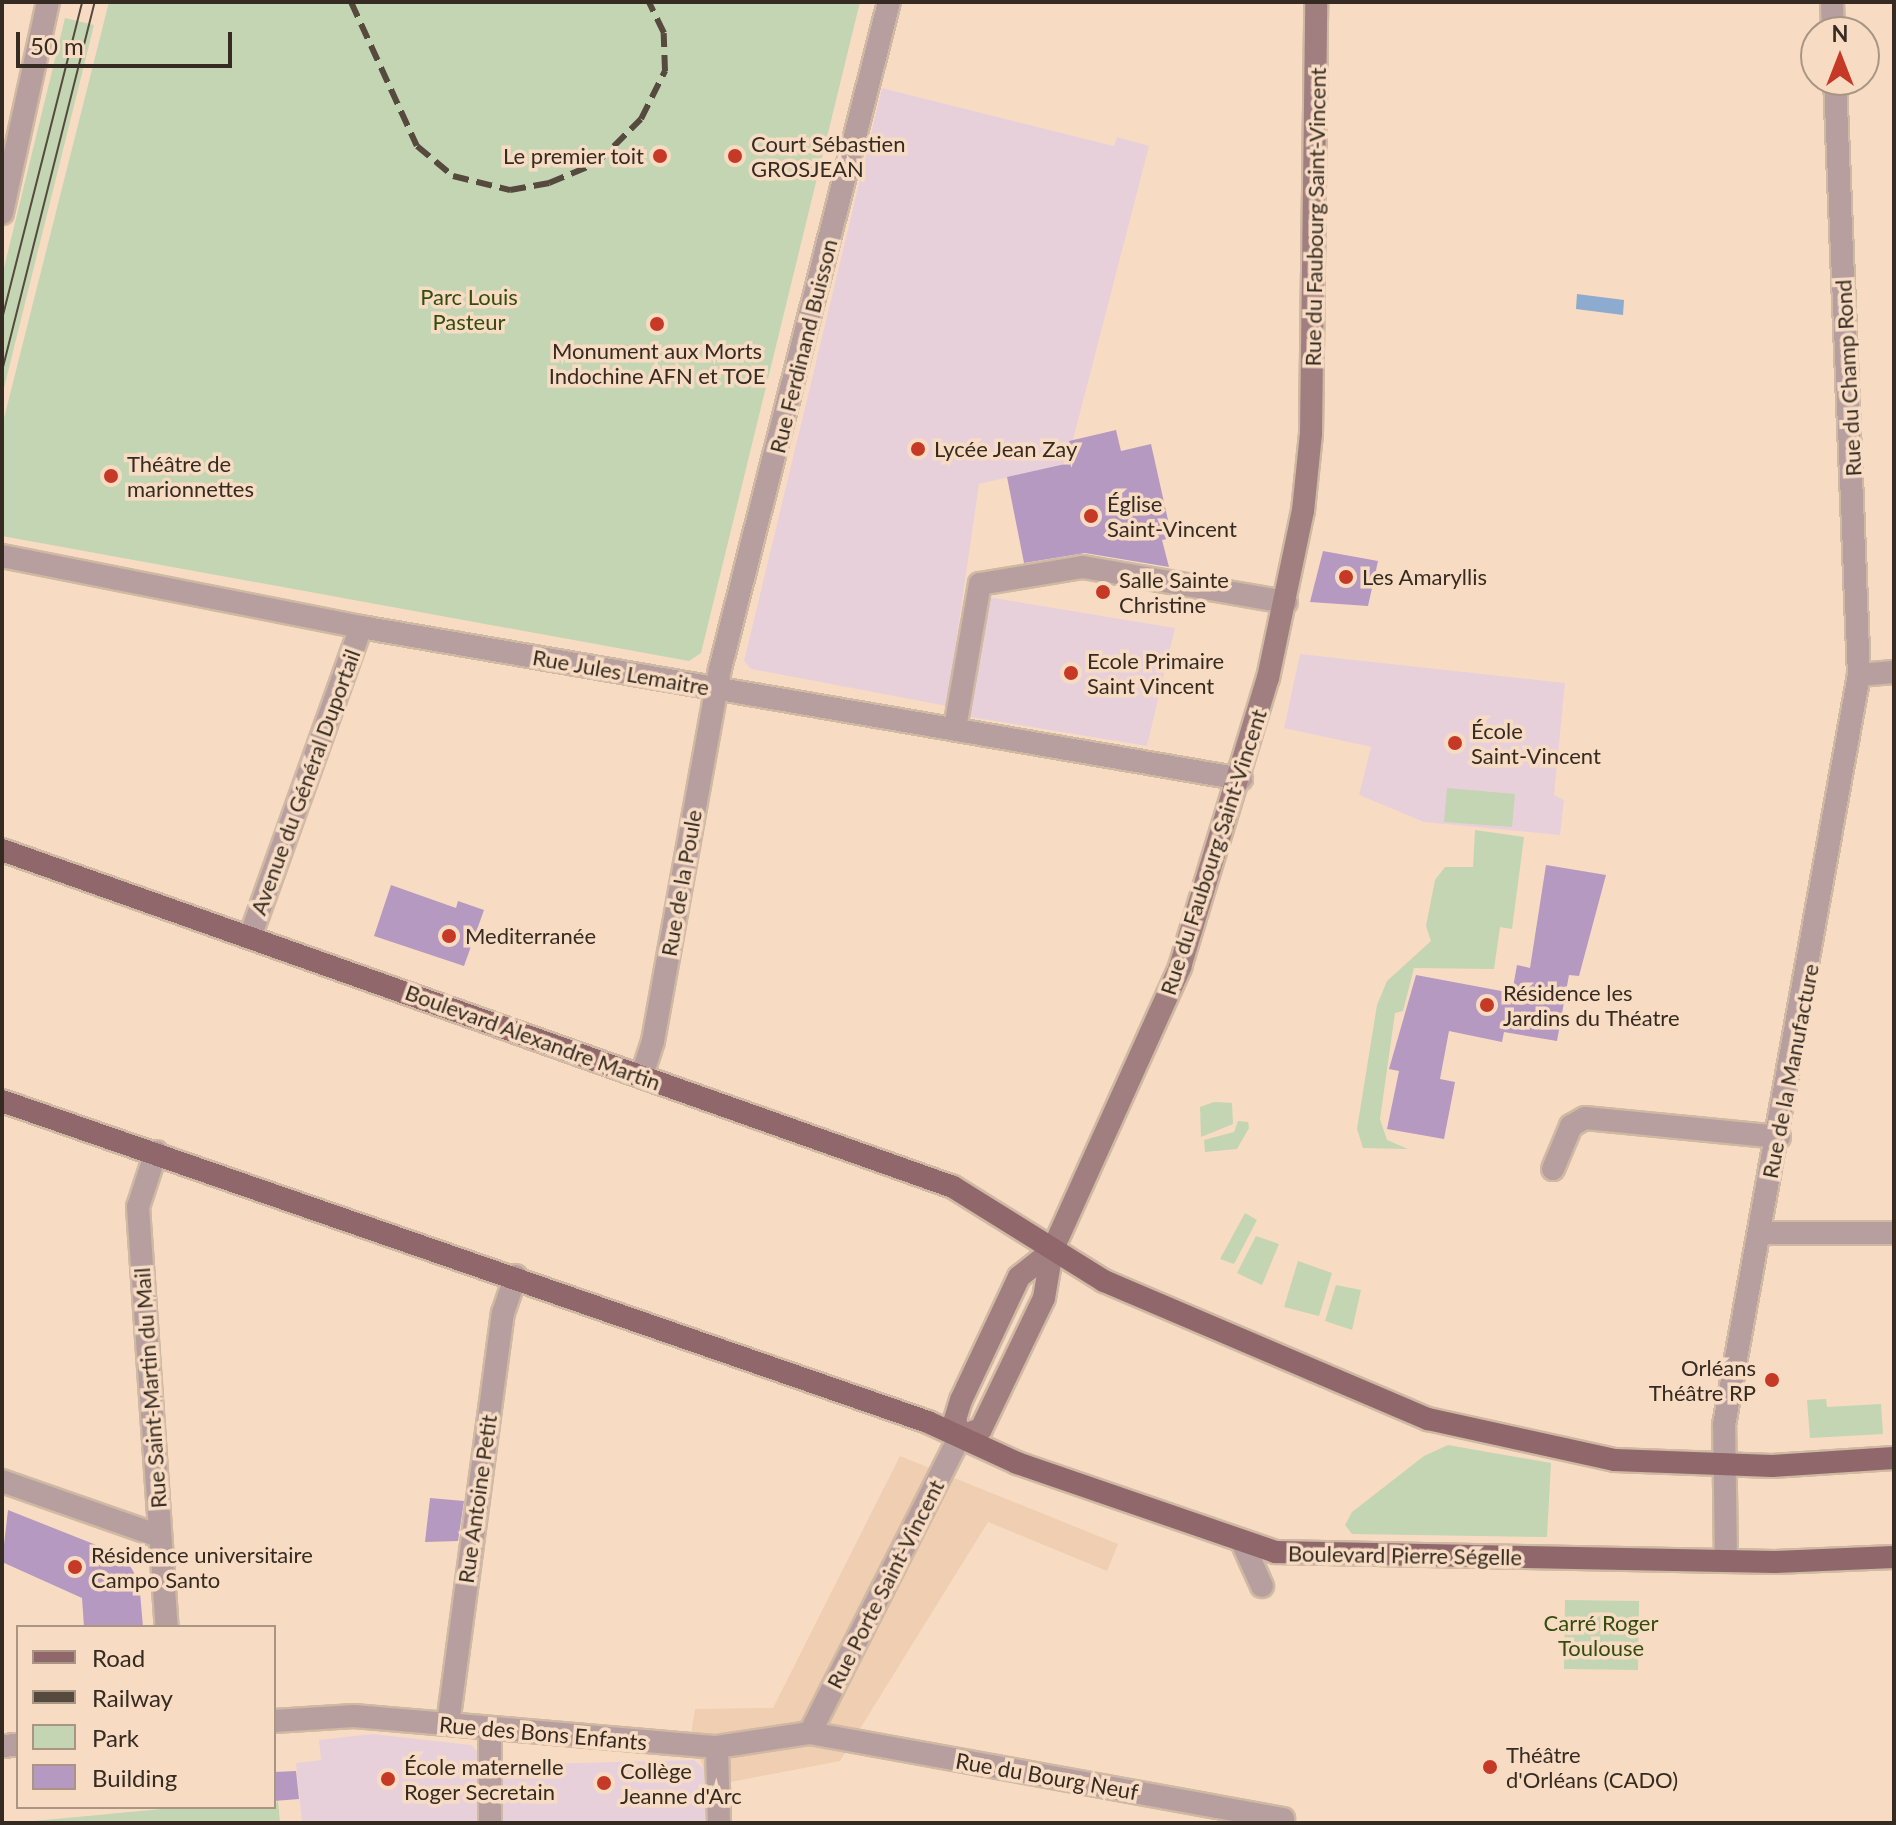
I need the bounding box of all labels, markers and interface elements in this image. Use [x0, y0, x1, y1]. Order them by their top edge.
scale bar [20, 16, 236, 66]
north arrow [1800, 16, 1880, 96]
text: N [1832, 20, 1848, 47]
text: 50 m [30, 31, 84, 60]
street label: Rue du Faubourg Saint-Vincent [1299, 67, 1331, 367]
place label: Court Sébastien GROSJEAN [751, 130, 905, 182]
place label: Le premier toit [503, 143, 644, 169]
marker: Le premier toit [651, 147, 669, 165]
marker: Court Sébastien GROSJEAN [726, 147, 744, 165]
street label: Rue Ferdinand Buisson [764, 236, 842, 456]
street label: Rue du Champ Rond [1830, 279, 1866, 477]
park label: Parc Louis Pasteur [420, 283, 518, 334]
marker: Monument aux Morts Indochine AFN et TOE [648, 315, 666, 333]
place label: Monument aux Morts Indochine AFN et TOE [548, 337, 766, 388]
place label: Lycée Jean Zay [934, 436, 1078, 462]
marker: Lycée Jean Zay [909, 440, 927, 458]
place label: Théâtre de marionnettes [127, 450, 254, 502]
marker: Théâtre de marionnettes [102, 467, 120, 485]
place label: Église Saint-Vincent [1107, 490, 1237, 542]
marker: Église Saint-Vincent [1082, 507, 1100, 525]
place label: Les Amaryllis [1362, 564, 1488, 590]
place label: Salle Sainte Christine [1119, 566, 1229, 618]
marker: Les Amaryllis [1337, 568, 1355, 586]
marker: Salle Sainte Christine [1094, 583, 1112, 601]
street label: Rue Jules Lemaitre [530, 643, 712, 701]
street label: Avenue du Général Duportail [245, 646, 365, 918]
place label: Ecole Primaire Saint Vincent [1087, 647, 1224, 698]
marker: Ecole Primaire Saint Vincent [1062, 664, 1080, 682]
street label: Rue du Faubourg Saint-Vincent [1154, 706, 1272, 998]
place label: École Saint-Vincent [1471, 717, 1601, 768]
marker: École Saint-Vincent [1446, 734, 1464, 752]
street label: Rue de la Poule [655, 808, 707, 958]
place label: Mediterranée [465, 923, 596, 949]
marker: Mediterranée [440, 927, 458, 945]
street label: Rue de la Manufacture [1756, 961, 1824, 1181]
street label: Boulevard Alexandre Martin [401, 978, 665, 1096]
place label: Résidence les Jardins du Théatre [1503, 979, 1680, 1030]
marker: Résidence les Jardins du Théatre [1478, 996, 1496, 1014]
street label: Rue Saint-Martin du Mail [128, 1267, 172, 1509]
place label: Orléans Théâtre RP [1649, 1354, 1756, 1406]
marker: Orléans Théâtre RP [1763, 1371, 1781, 1389]
street label: Rue Antoine Petit [452, 1413, 502, 1585]
street label: Rue Porte Saint-Vincent [821, 1475, 949, 1693]
street label: Boulevard Pierre Ségelle [1288, 1540, 1522, 1570]
place label: Résidence universitaire Campo Santo [91, 1541, 313, 1592]
marker: Résidence universitaire Campo Santo [66, 1558, 84, 1576]
park label: Carré Roger Toulouse [1544, 1609, 1658, 1660]
legend [16, 1625, 276, 1809]
text: Road [92, 1643, 145, 1672]
text: Railway [92, 1683, 173, 1712]
street label: Rue des Bons Enfants [438, 1711, 648, 1755]
text: Park [92, 1723, 139, 1752]
place label: Théâtre d'Orléans (CADO) [1506, 1741, 1678, 1792]
street label: Rue du Bourg Neuf [954, 1747, 1140, 1805]
place label: École maternelle Roger Secretain [404, 1753, 564, 1804]
place label: Collège Jeanne d'Arc [620, 1757, 742, 1808]
marker: Théâtre d'Orléans (CADO) [1481, 1758, 1499, 1776]
text: Building [92, 1763, 177, 1792]
marker: École maternelle Roger Secretain [379, 1770, 397, 1788]
marker: Collège Jeanne d'Arc [595, 1774, 613, 1792]

